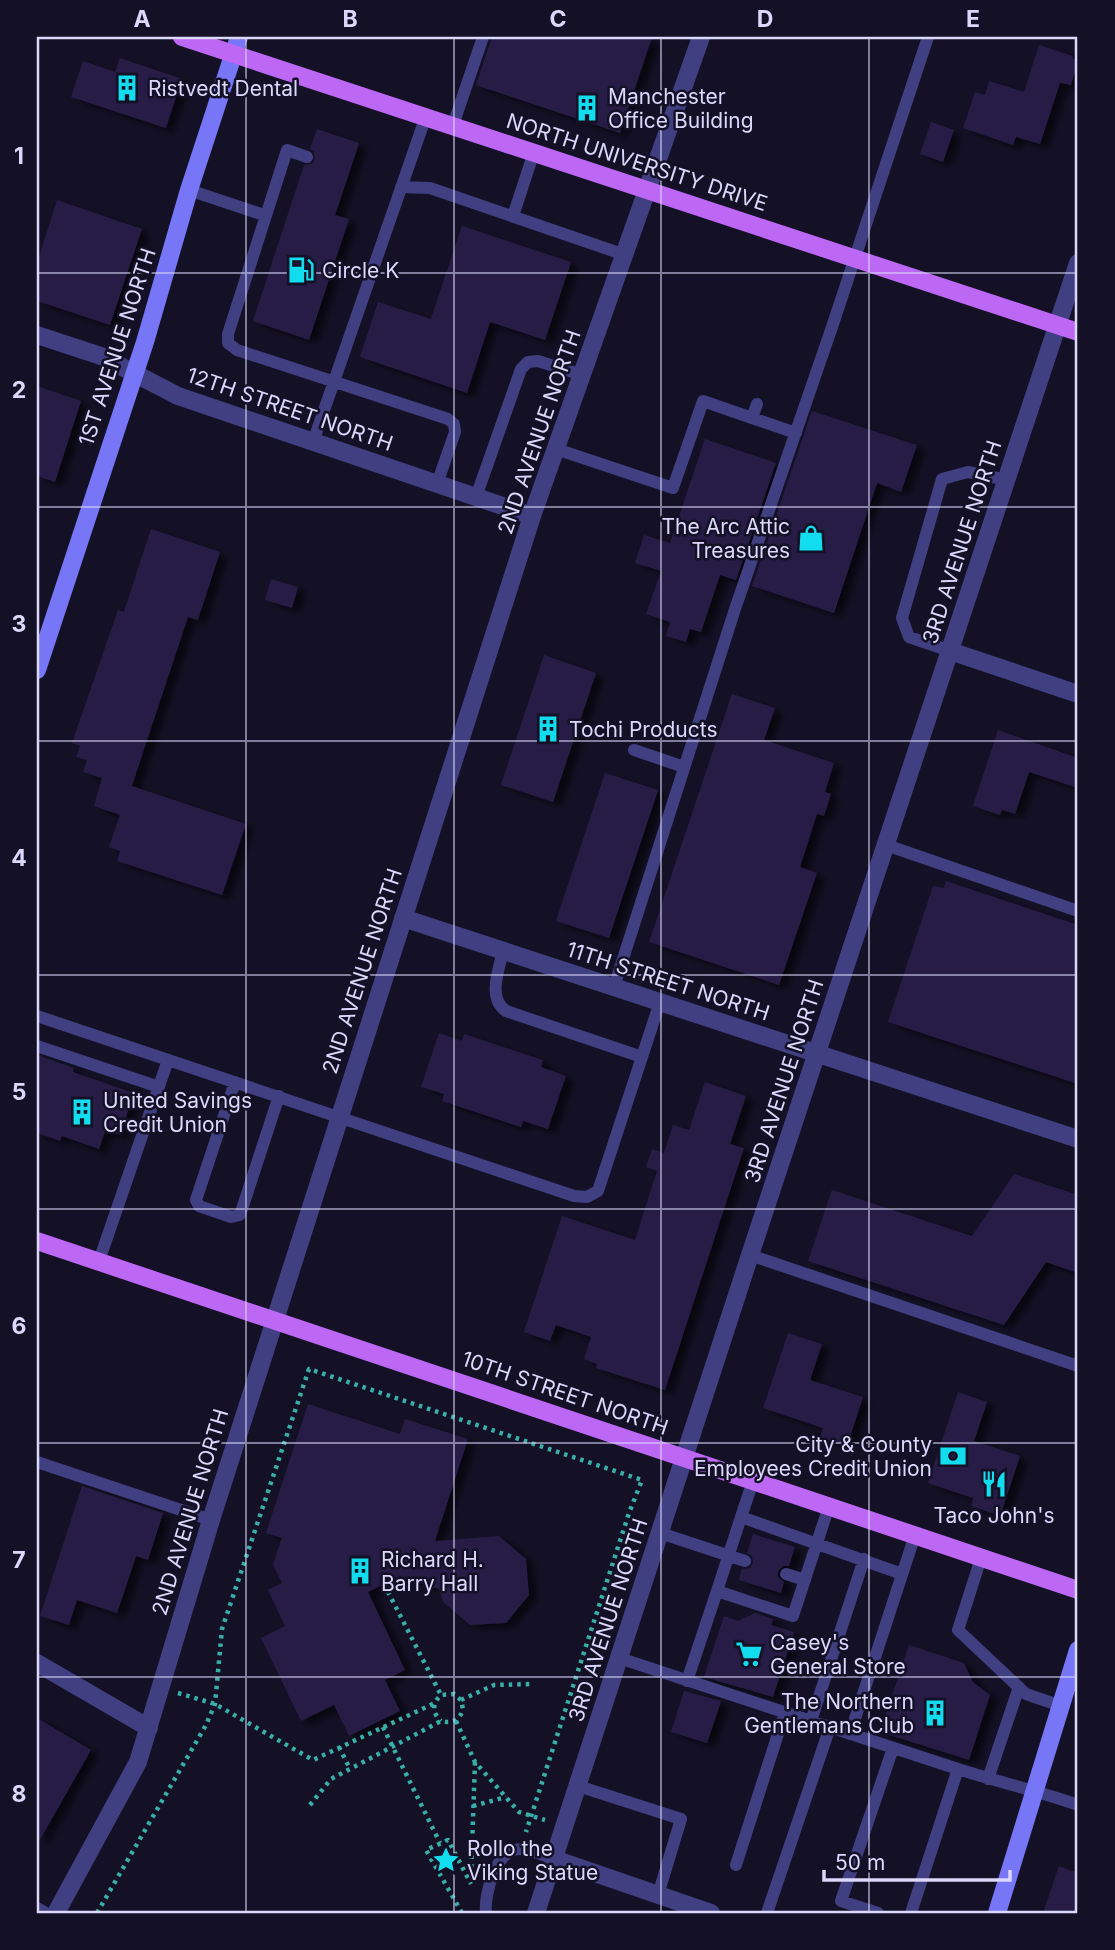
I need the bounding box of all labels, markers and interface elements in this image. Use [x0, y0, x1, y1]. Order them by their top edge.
text: A [133, 5, 151, 33]
text: B [342, 5, 358, 33]
text: C [549, 5, 567, 33]
text: D [757, 5, 773, 33]
text: E [966, 5, 980, 33]
building icon: Ristvedt Dental [112, 73, 142, 103]
place label: Ristvedt Dental [148, 76, 298, 101]
place label: Manchester Office Building [608, 84, 754, 133]
building icon: Manchester Office Building [572, 93, 602, 123]
street label: NORTH UNIVERSITY DRIVE [503, 108, 771, 216]
text: 1 [14, 142, 24, 170]
street label: 1ST AVENUE NORTH [73, 245, 161, 449]
fuel station icon: Circle K [286, 255, 316, 285]
place label: Circle K [322, 258, 399, 283]
street label: 2ND AVENUE NORTH [492, 327, 586, 537]
street label: 12TH STREET NORTH [184, 362, 396, 456]
text: 2 [12, 376, 26, 404]
street label: 3RD AVENUE NORTH [917, 437, 1007, 647]
place label: The Arc Attic Treasures [662, 514, 790, 563]
shop icon: The Arc Attic Treasures [796, 523, 826, 553]
text: 3 [12, 610, 26, 638]
building icon: Tochi Products [533, 714, 563, 744]
place label: Tochi Products [569, 717, 718, 742]
text: 4 [11, 844, 27, 872]
street label: 2ND AVENUE NORTH [317, 865, 407, 1077]
street label: 11TH STREET NORTH [563, 936, 773, 1026]
street label: 3RD AVENUE NORTH [739, 976, 829, 1186]
text: 5 [12, 1078, 26, 1106]
place label: United Savings Credit Union [103, 1088, 252, 1137]
building icon: United Savings Credit Union [67, 1097, 97, 1127]
text: 6 [12, 1312, 26, 1340]
street label: 10TH STREET NORTH [458, 1346, 672, 1440]
street label: 2ND AVENUE NORTH [147, 1406, 233, 1618]
place label: City & County Employees Credit Union [694, 1432, 932, 1481]
bank icon: City & County Employees Credit Union [938, 1441, 968, 1471]
restaurant icon: Taco John's [979, 1469, 1009, 1499]
place label: Taco John's [933, 1503, 1055, 1528]
street label: 3RD AVENUE NORTH [563, 1515, 653, 1725]
text: 7 [12, 1546, 26, 1574]
place label: Richard H. Barry Hall [381, 1547, 484, 1596]
building icon: Richard H. Barry Hall [345, 1556, 375, 1586]
place label: Casey's General Store [770, 1630, 906, 1679]
supermarket icon: Casey's General Store [734, 1639, 764, 1669]
place label: The Northern Gentlemans Club [744, 1689, 914, 1738]
building icon: The Northern Gentlemans Club [920, 1698, 950, 1728]
text: 8 [12, 1780, 26, 1808]
place label: Rollo the Viking Statue [467, 1836, 598, 1885]
scale bar [824, 1838, 1010, 1882]
place icon: Rollo the Viking Statue [431, 1845, 461, 1875]
text: 50 m [835, 1850, 885, 1875]

